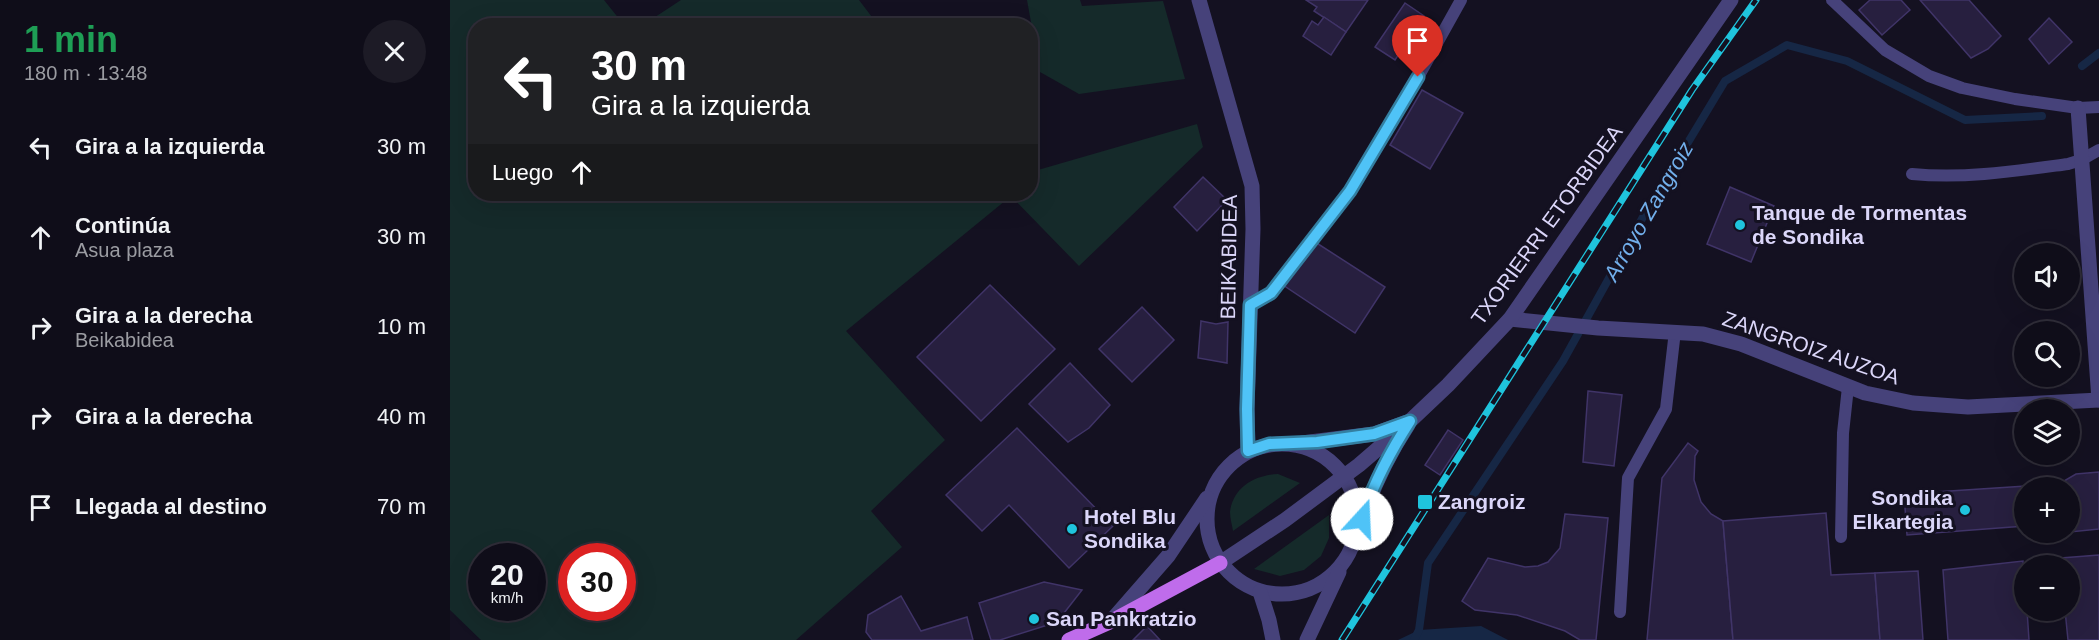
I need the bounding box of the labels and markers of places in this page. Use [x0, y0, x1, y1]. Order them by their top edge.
pin [1392, 15, 1443, 77]
place label: Tanque de Tormentas de Sondika [1752, 201, 1967, 248]
marker: Tanque de Tormentas de Sondika [1733, 218, 1747, 232]
place label: Sondika Elkartegia [1853, 486, 1953, 533]
place label: Zangroiz [1438, 490, 1526, 513]
marker: Zangroiz [1416, 493, 1434, 511]
marker: Sondika Elkartegia [1958, 503, 1972, 517]
place label: Hotel Blu Sondika [1084, 505, 1176, 552]
marker: Hotel Blu Sondika [1065, 522, 1079, 536]
place label: San Pankratzio [1046, 607, 1197, 630]
marker: San Pankratzio [1027, 612, 1041, 626]

